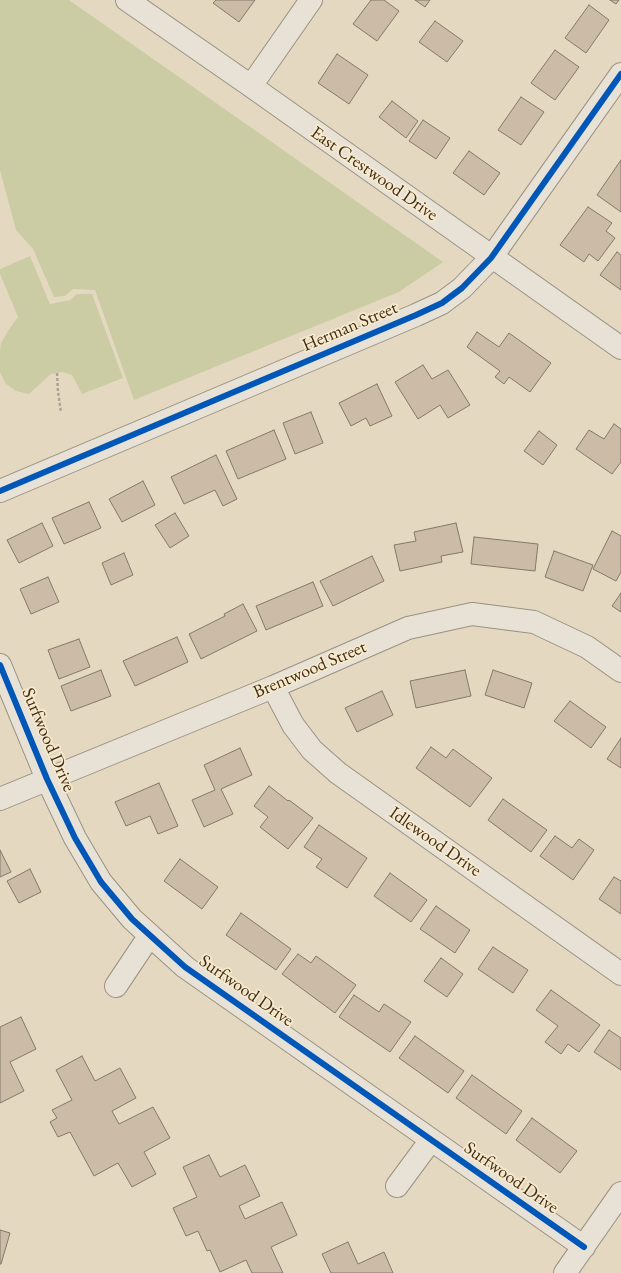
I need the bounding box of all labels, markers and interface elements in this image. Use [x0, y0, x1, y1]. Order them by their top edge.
street label: East Crestwood Drive [306, 122, 442, 226]
street label: Herman Street [299, 297, 401, 357]
street label: Brentwood Street [250, 636, 370, 704]
street label: Surfwood Drive [16, 685, 80, 795]
street label: Idlewood Drive [385, 802, 485, 882]
street label: Surfwood Drive [195, 950, 297, 1032]
street label: Surfwood Drive [460, 1137, 562, 1219]

